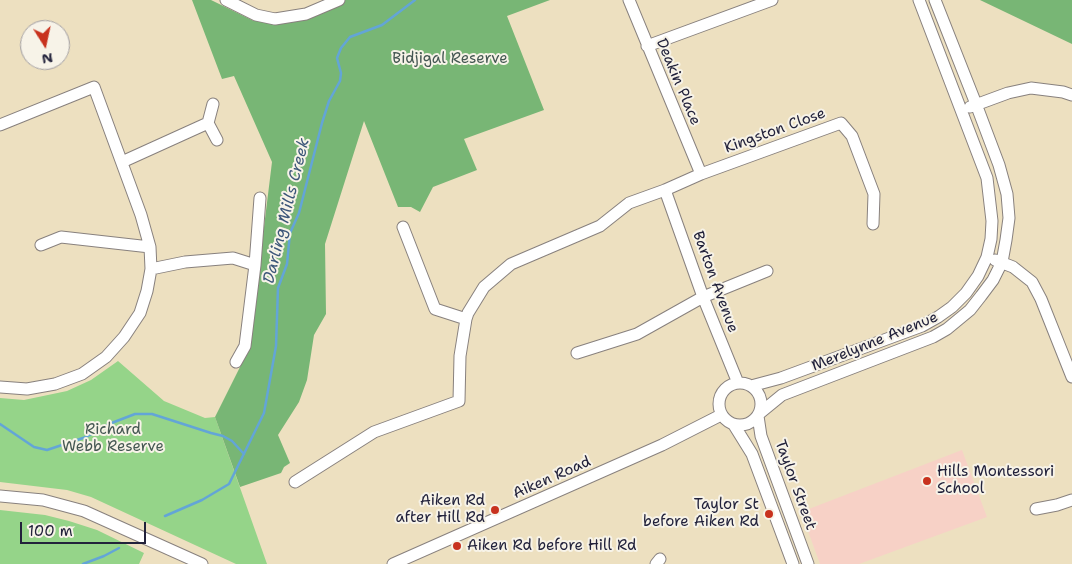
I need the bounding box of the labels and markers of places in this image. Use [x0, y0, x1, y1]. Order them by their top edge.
place label: Hills Montessori School [937, 463, 1054, 498]
marker: Hills Montessori School [921, 475, 933, 487]
place label: Aiken Rd after Hill Rd [395, 492, 485, 527]
place label: Taylor St before Aiken Rd [643, 496, 759, 531]
marker: Aiken Rd after Hill Rd [489, 504, 501, 516]
marker: Taylor St before Aiken Rd [763, 508, 775, 520]
place label: Aiken Rd before Hill Rd [467, 537, 637, 555]
marker: Aiken Rd before Hill Rd [451, 540, 463, 552]

